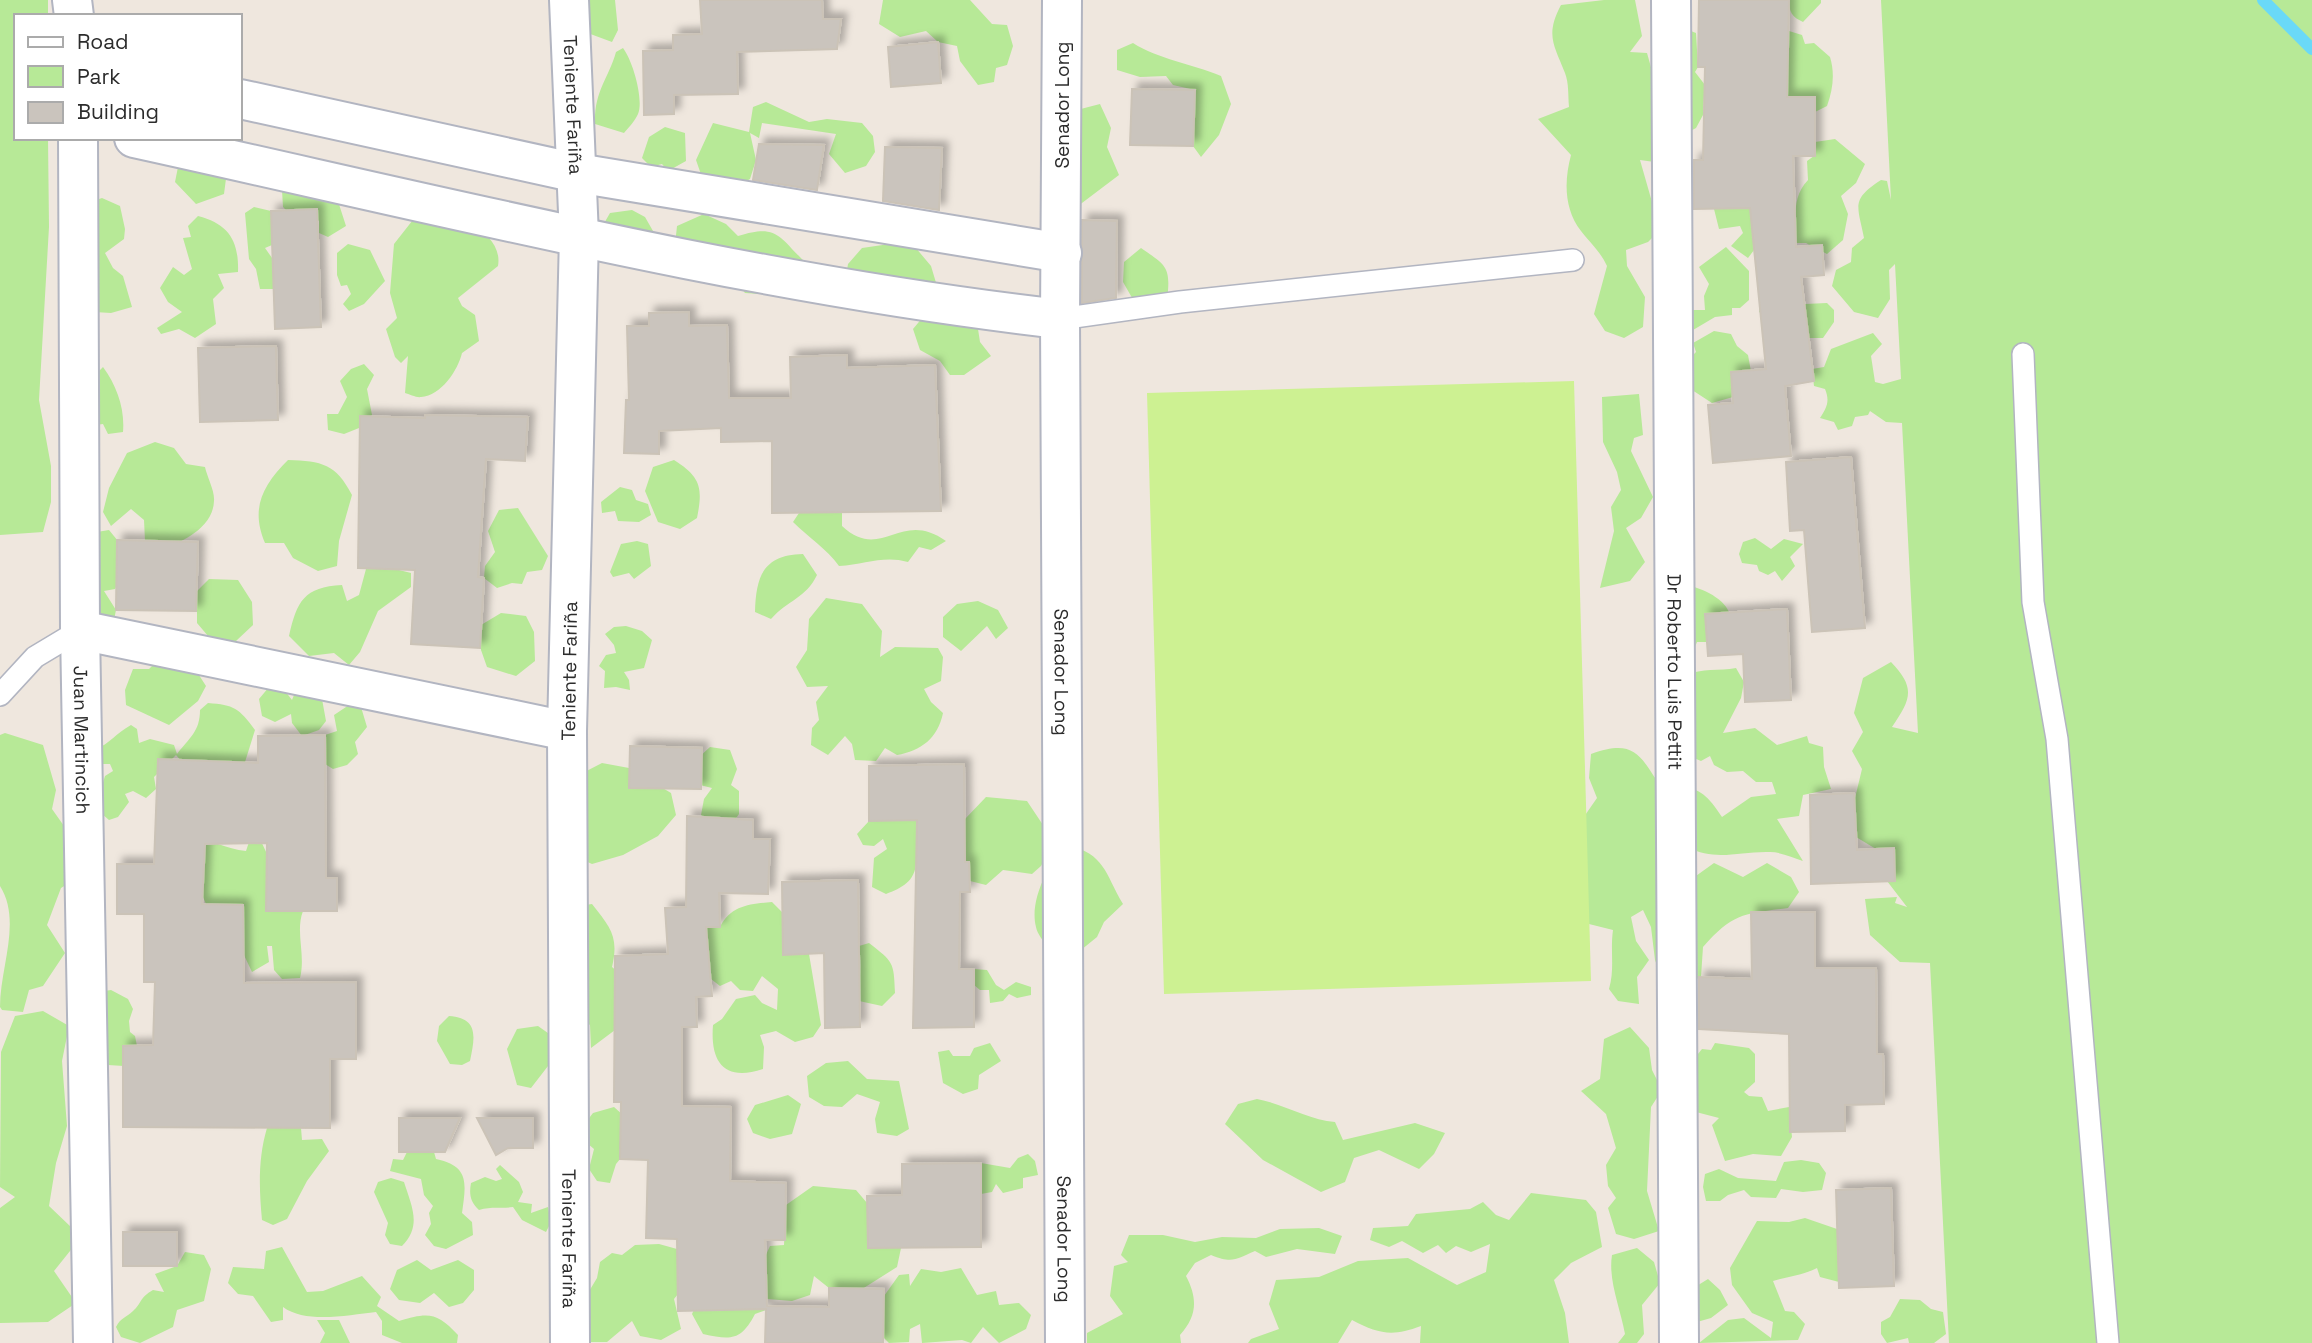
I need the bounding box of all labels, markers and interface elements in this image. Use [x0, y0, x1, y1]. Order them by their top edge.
legend [14, 14, 242, 140]
text: Road [77, 28, 129, 55]
street label: Teniente Fariña [558, 35, 588, 175]
street label: Senador Long [1050, 41, 1075, 169]
text: Park [77, 63, 121, 90]
text: Building [77, 98, 159, 125]
street label: Dr Roberto Luis Pettit [1661, 574, 1688, 770]
street label: Teniente Fariña [556, 601, 583, 741]
street label: Senador Long [1048, 608, 1074, 736]
street label: Juan Martincich [68, 665, 95, 815]
street label: Teniente Fariña [556, 1169, 582, 1309]
street label: Senador Long [1051, 1175, 1077, 1303]

